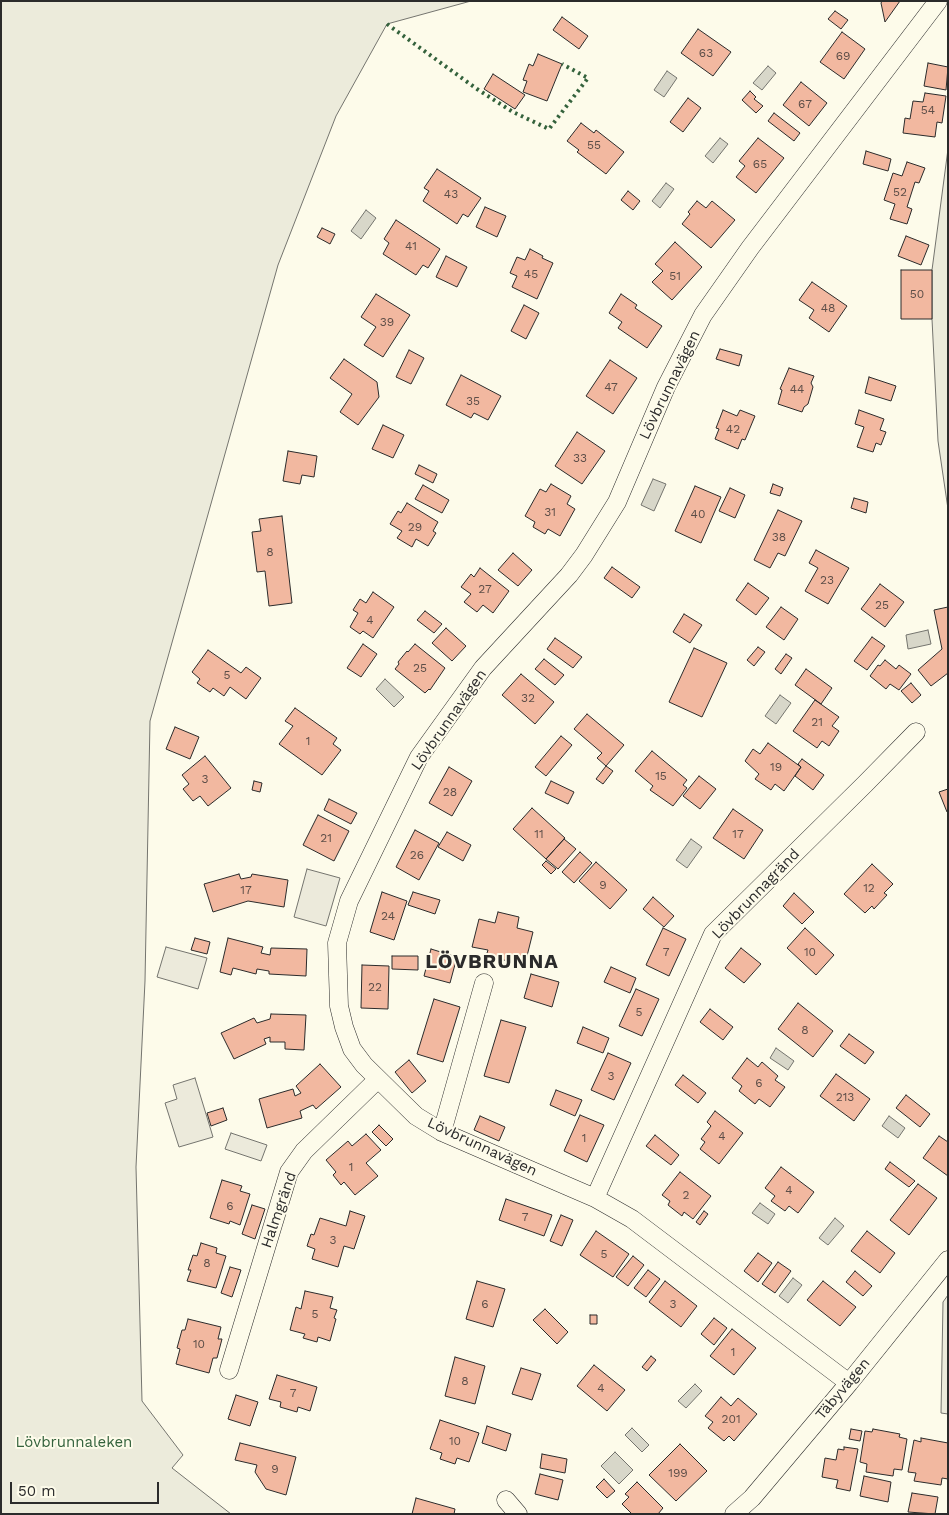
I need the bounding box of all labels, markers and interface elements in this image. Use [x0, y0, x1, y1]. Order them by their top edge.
house number: 63 [699, 46, 713, 60]
house number: 69 [836, 49, 850, 63]
house number: 67 [798, 97, 812, 111]
house number: 54 [921, 103, 935, 117]
house number: 55 [587, 138, 601, 152]
house number: 65 [753, 157, 767, 171]
house number: 52 [893, 185, 907, 199]
house number: 43 [444, 187, 458, 201]
house number: 41 [405, 239, 417, 253]
house number: 45 [524, 267, 538, 281]
house number: 51 [669, 269, 681, 283]
house number: 50 [910, 287, 924, 301]
house number: 48 [821, 301, 835, 315]
house number: 39 [380, 315, 394, 329]
street label: Lövbrunnavägen [636, 328, 704, 442]
house number: 47 [604, 380, 618, 394]
house number: 44 [790, 382, 804, 396]
house number: 35 [466, 394, 480, 408]
house number: 42 [726, 422, 740, 436]
house number: 33 [573, 451, 587, 465]
house number: 31 [544, 505, 556, 519]
house number: 40 [691, 507, 705, 521]
house number: 29 [408, 520, 422, 534]
house number: 38 [772, 530, 786, 544]
house number: 8 [266, 545, 274, 559]
house number: 23 [820, 573, 834, 587]
house number: 27 [478, 582, 492, 596]
house number: 25 [875, 598, 889, 612]
house number: 4 [366, 613, 374, 627]
house number: 25 [413, 661, 427, 675]
street label: Lövbrunnavägen [407, 666, 491, 774]
house number: 5 [224, 668, 230, 682]
house number: 32 [521, 691, 535, 705]
house number: 21 [811, 715, 823, 729]
house number: 1 [306, 734, 310, 748]
house number: 19 [770, 760, 782, 774]
house number: 15 [655, 769, 667, 783]
house number: 3 [202, 772, 208, 786]
house number: 28 [443, 785, 457, 799]
house number: 11 [534, 827, 544, 841]
house number: 17 [732, 827, 744, 841]
house number: 21 [320, 831, 332, 845]
street label: Lövbrunnagränd [708, 845, 804, 943]
house number: 26 [410, 848, 424, 862]
house number: 9 [599, 878, 607, 892]
house number: 12 [863, 881, 875, 895]
house number: 17 [240, 883, 252, 897]
house number: 24 [381, 909, 395, 923]
house number: 7 [663, 945, 669, 959]
house number: 10 [804, 945, 816, 959]
district label: LÖVBRUNNA [424, 950, 560, 974]
house number: 22 [368, 980, 382, 994]
house number: 5 [636, 1005, 642, 1019]
house number: 8 [801, 1023, 809, 1037]
house number: 3 [608, 1069, 614, 1083]
house number: 6 [755, 1076, 763, 1090]
house number: 213 [836, 1090, 854, 1104]
street label: Lövbrunnavägen [424, 1114, 540, 1180]
house number: 4 [718, 1129, 726, 1143]
house number: 1 [582, 1131, 586, 1145]
house number: 1 [349, 1160, 353, 1174]
street label: Halmgränd [258, 1170, 300, 1250]
house number: 4 [785, 1183, 793, 1197]
house number: 2 [683, 1188, 689, 1202]
house number: 6 [226, 1199, 234, 1213]
house number: 7 [522, 1210, 528, 1224]
house number: 3 [330, 1233, 336, 1247]
house number: 5 [601, 1247, 607, 1261]
house number: 8 [203, 1256, 211, 1270]
house number: 6 [481, 1297, 489, 1311]
house number: 3 [670, 1297, 676, 1311]
house number: 5 [312, 1307, 318, 1321]
house number: 10 [193, 1337, 205, 1351]
house number: 1 [731, 1345, 735, 1359]
street label: Täbyvägen [812, 1354, 874, 1424]
house number: 8 [461, 1374, 469, 1388]
house number: 4 [597, 1381, 605, 1395]
house number: 7 [290, 1386, 296, 1400]
house number: 201 [721, 1412, 741, 1426]
park label: Lövbrunnaleken [16, 1434, 132, 1452]
house number: 10 [449, 1434, 461, 1448]
house number: 9 [271, 1462, 279, 1476]
house number: 199 [668, 1466, 688, 1480]
scale bar [12, 1472, 161, 1504]
text: 50 m [18, 1482, 55, 1500]

